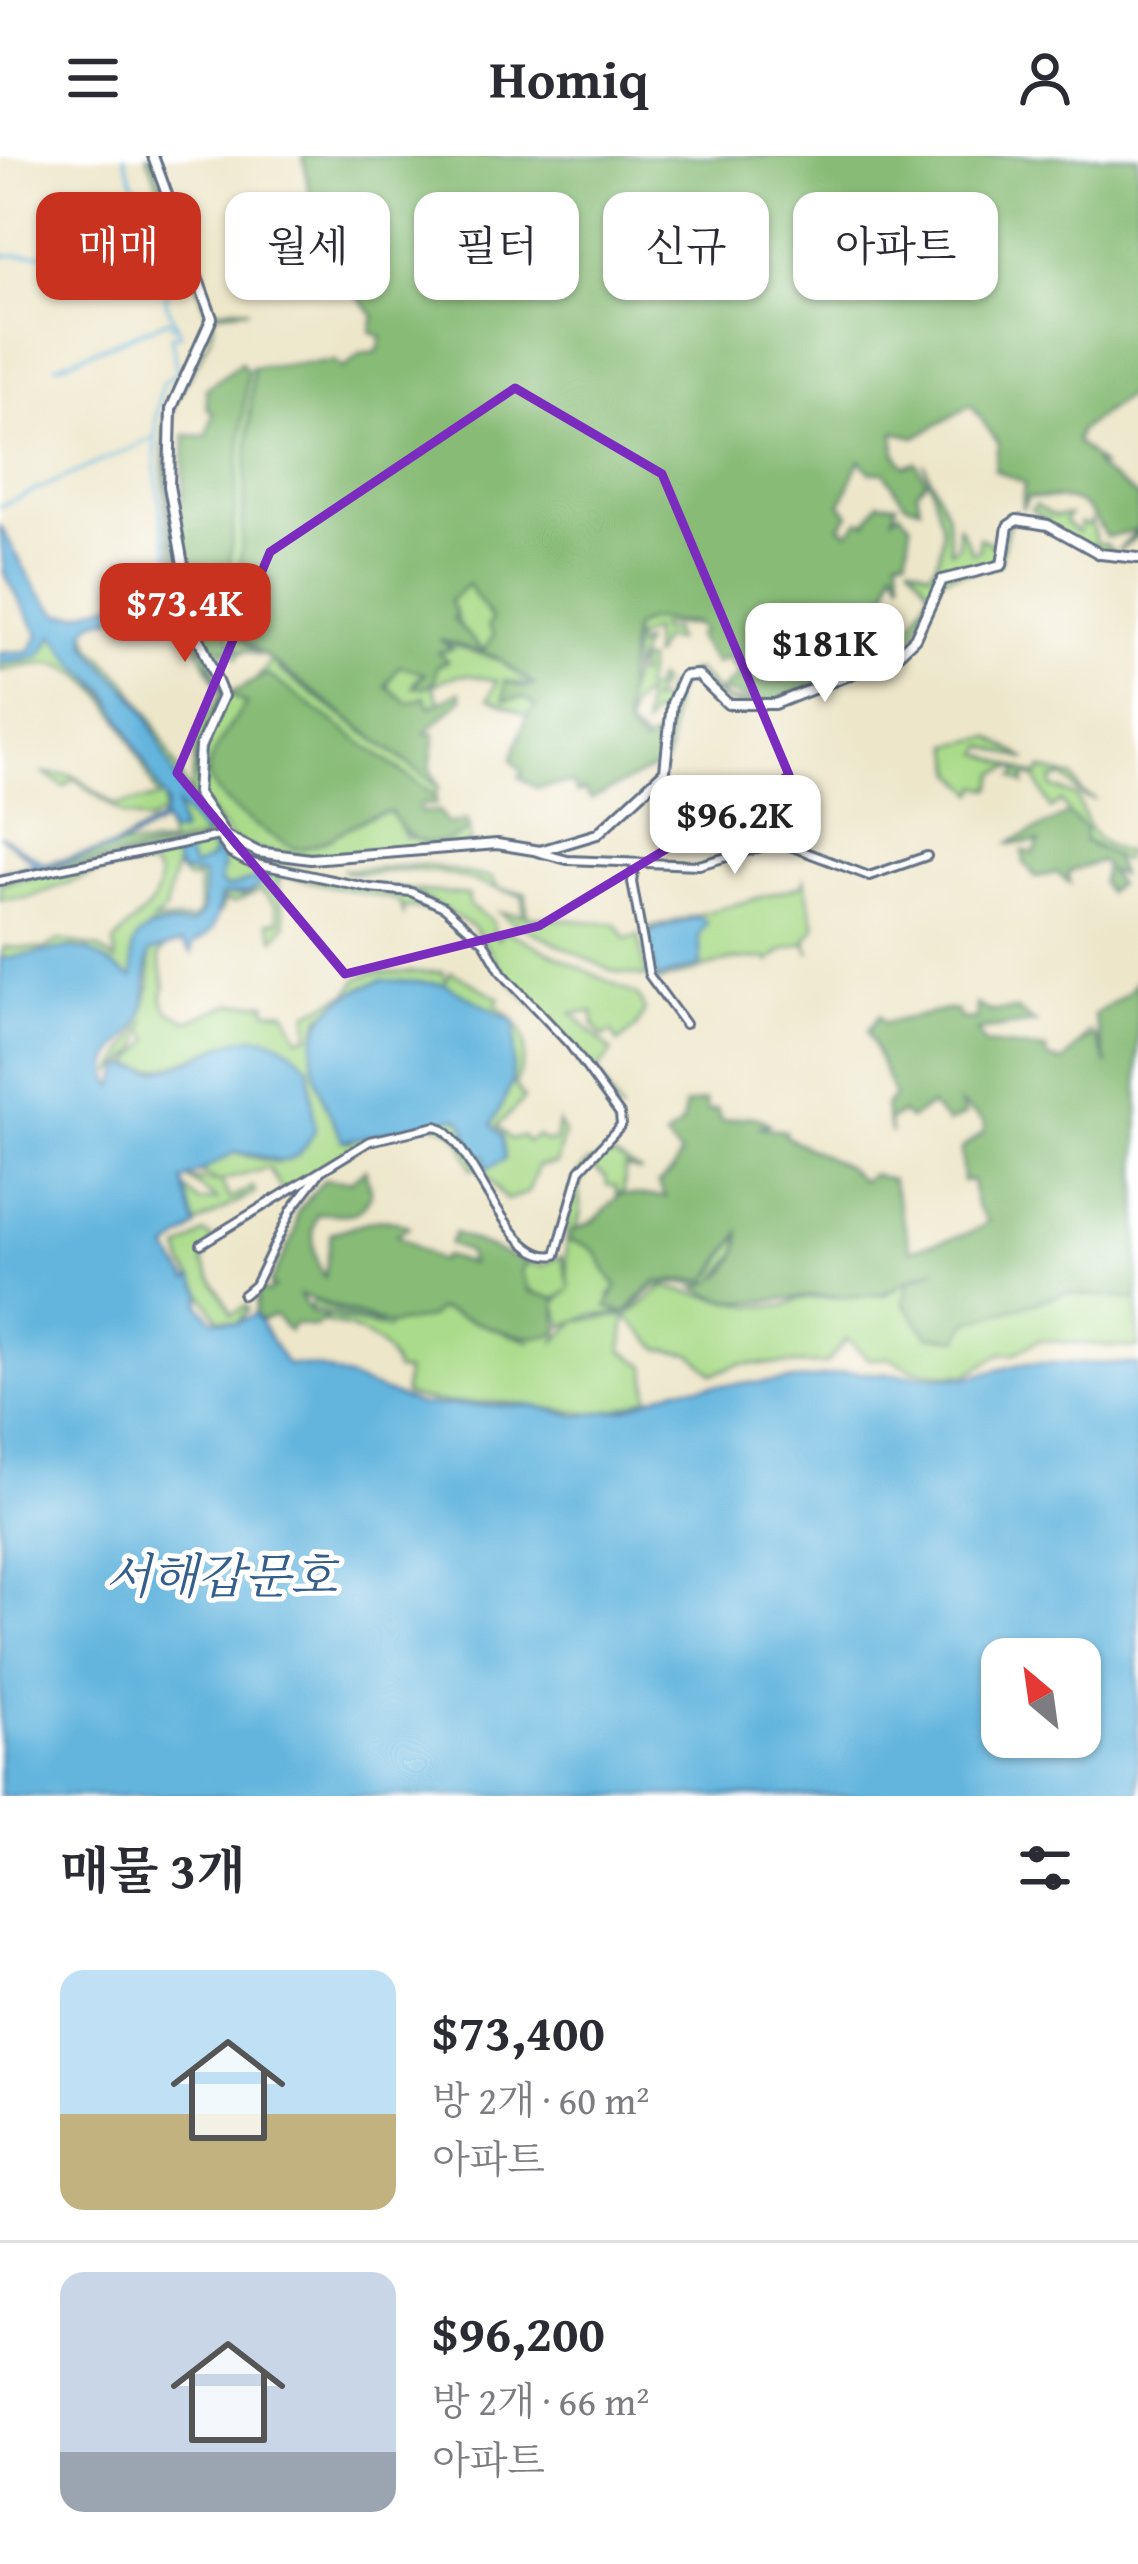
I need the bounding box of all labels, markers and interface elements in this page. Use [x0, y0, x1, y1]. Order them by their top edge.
text: Homiq [489, 39, 649, 118]
icon: menu [60, 45, 126, 111]
icon: person [1012, 45, 1078, 111]
chip: 매매 [36, 192, 201, 300]
chip: 월세 [225, 192, 390, 300]
chip: 필터 [414, 192, 579, 300]
chip: 신규 [603, 192, 769, 300]
chip: 아파트 [793, 192, 998, 300]
pin: $73.4K [87, 563, 283, 665]
text: $73.4K [127, 573, 243, 630]
pin: $181K [741, 603, 909, 705]
text: $181K [772, 613, 878, 670]
pin: $96.2K [637, 775, 833, 877]
text: $96.2K [677, 785, 793, 842]
water label: 서해갑문호 [105, 1540, 341, 1611]
north arrow [981, 1638, 1101, 1758]
map controls [981, 1638, 1101, 1758]
text: 매물 3개 [60, 1832, 245, 1907]
icon: filters [1012, 1835, 1078, 1901]
text: $73,400 [432, 1994, 605, 2069]
icon: home [156, 2018, 300, 2162]
text: 방 2개 · 60 m² [432, 2071, 650, 2128]
text: 아파트 [432, 2130, 545, 2187]
text: $96,200 [432, 2295, 605, 2370]
icon: home [156, 2320, 300, 2464]
text: 방 2개 · 66 m² [432, 2372, 650, 2429]
text: 아파트 [432, 2431, 545, 2488]

